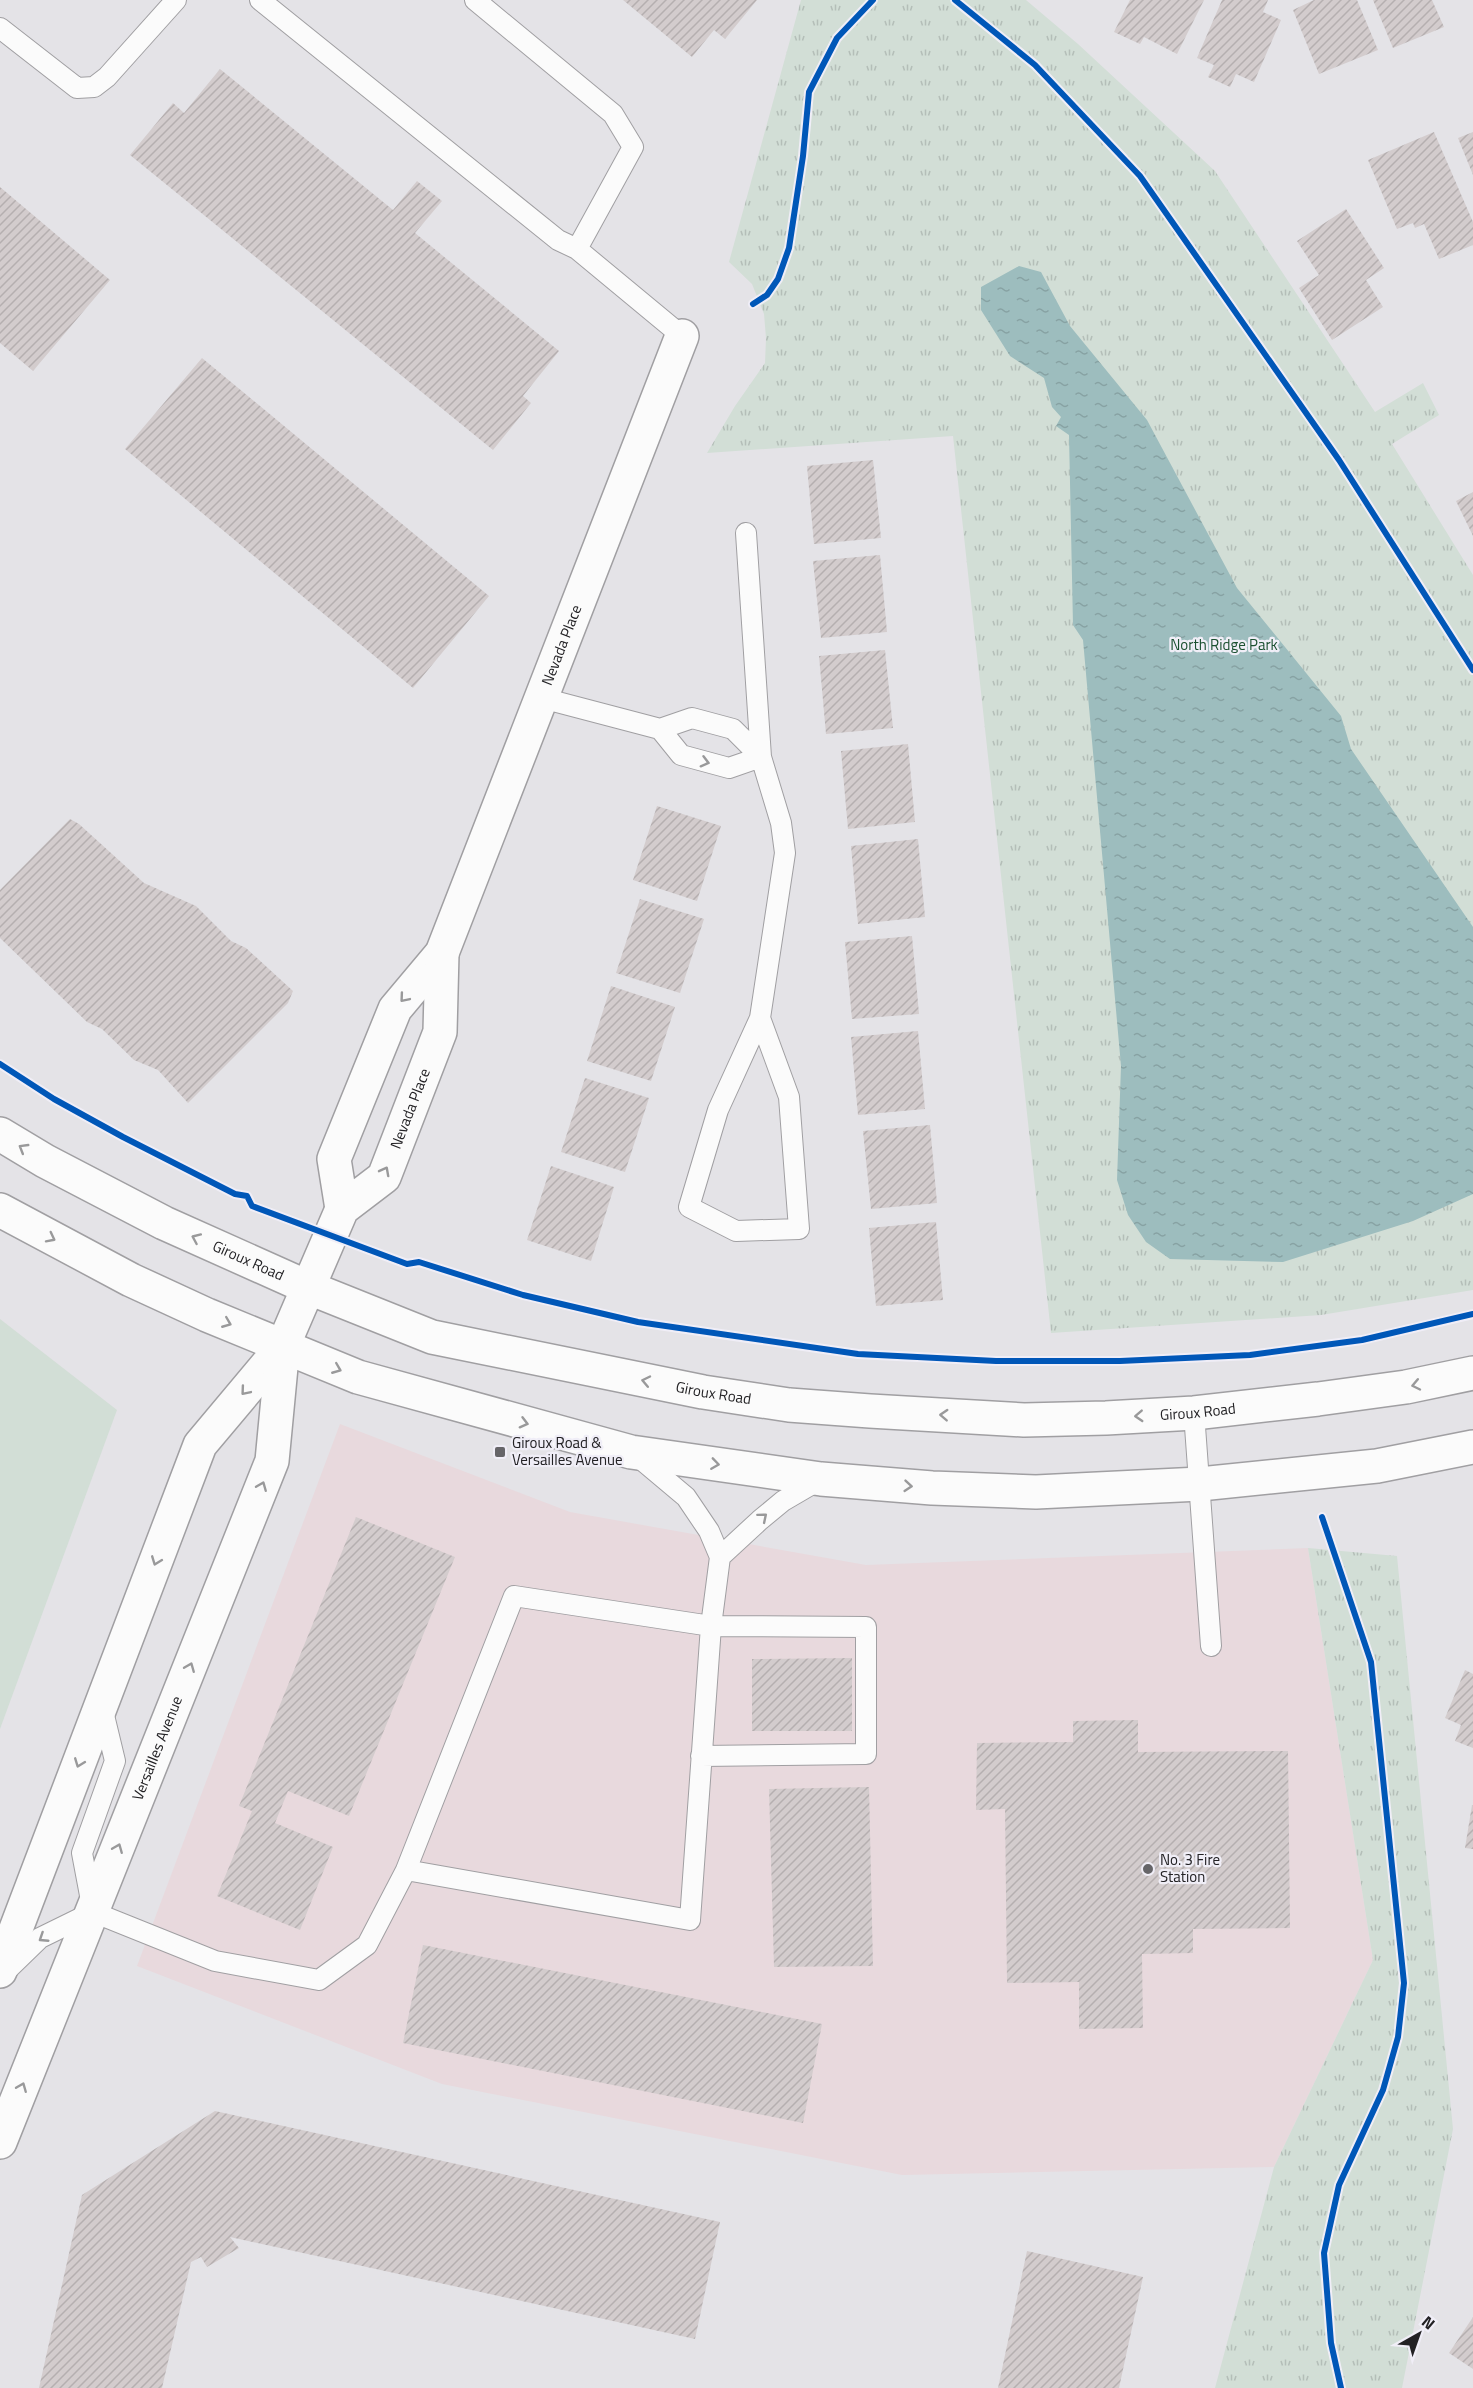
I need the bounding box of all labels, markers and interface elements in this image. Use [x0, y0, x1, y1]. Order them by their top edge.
street label: Nevada Place [535, 601, 587, 689]
park label: North Ridge Park [1170, 633, 1278, 656]
one-way arrow [700, 754, 710, 767]
one-way arrow [401, 991, 412, 1002]
street label: Nevada Place [384, 1065, 436, 1152]
one-way arrow [19, 1143, 29, 1155]
one-way arrow [378, 1167, 389, 1177]
one-way arrow [45, 1231, 56, 1243]
one-way arrow [191, 1233, 202, 1245]
street label: Giroux Road [209, 1234, 288, 1286]
one-way arrow [220, 1316, 231, 1328]
one-way arrow [332, 1361, 342, 1374]
one-way arrow [642, 1375, 652, 1388]
street label: Giroux Road [674, 1375, 753, 1410]
one-way arrow [1411, 1378, 1421, 1391]
one-way arrow [242, 1384, 253, 1395]
street label: Giroux Road [1159, 1396, 1237, 1426]
one-way arrow [939, 1409, 948, 1422]
one-way arrow [1134, 1410, 1143, 1423]
one-way arrow [518, 1416, 529, 1428]
place label: Giroux Road & Versailles Avenue [512, 1431, 623, 1471]
marker: Giroux Road & Versailles Avenue [493, 1445, 507, 1459]
one-way arrow [710, 1457, 719, 1469]
one-way arrow [904, 1479, 913, 1492]
one-way arrow [255, 1481, 267, 1492]
one-way arrow [756, 1514, 767, 1525]
one-way arrow [151, 1555, 163, 1566]
one-way arrow [183, 1662, 195, 1673]
street label: Versailles Avenue [126, 1692, 188, 1804]
one-way arrow [74, 1757, 86, 1768]
one-way arrow [111, 1843, 124, 1854]
place label: No. 3 Fire Station [1160, 1848, 1220, 1888]
marker: No. 3 Fire Station [1141, 1862, 1155, 1876]
one-way arrow [38, 1931, 49, 1942]
one-way arrow [15, 2083, 27, 2094]
north arrow [1389, 2304, 1449, 2364]
text: N [1417, 2310, 1441, 2335]

